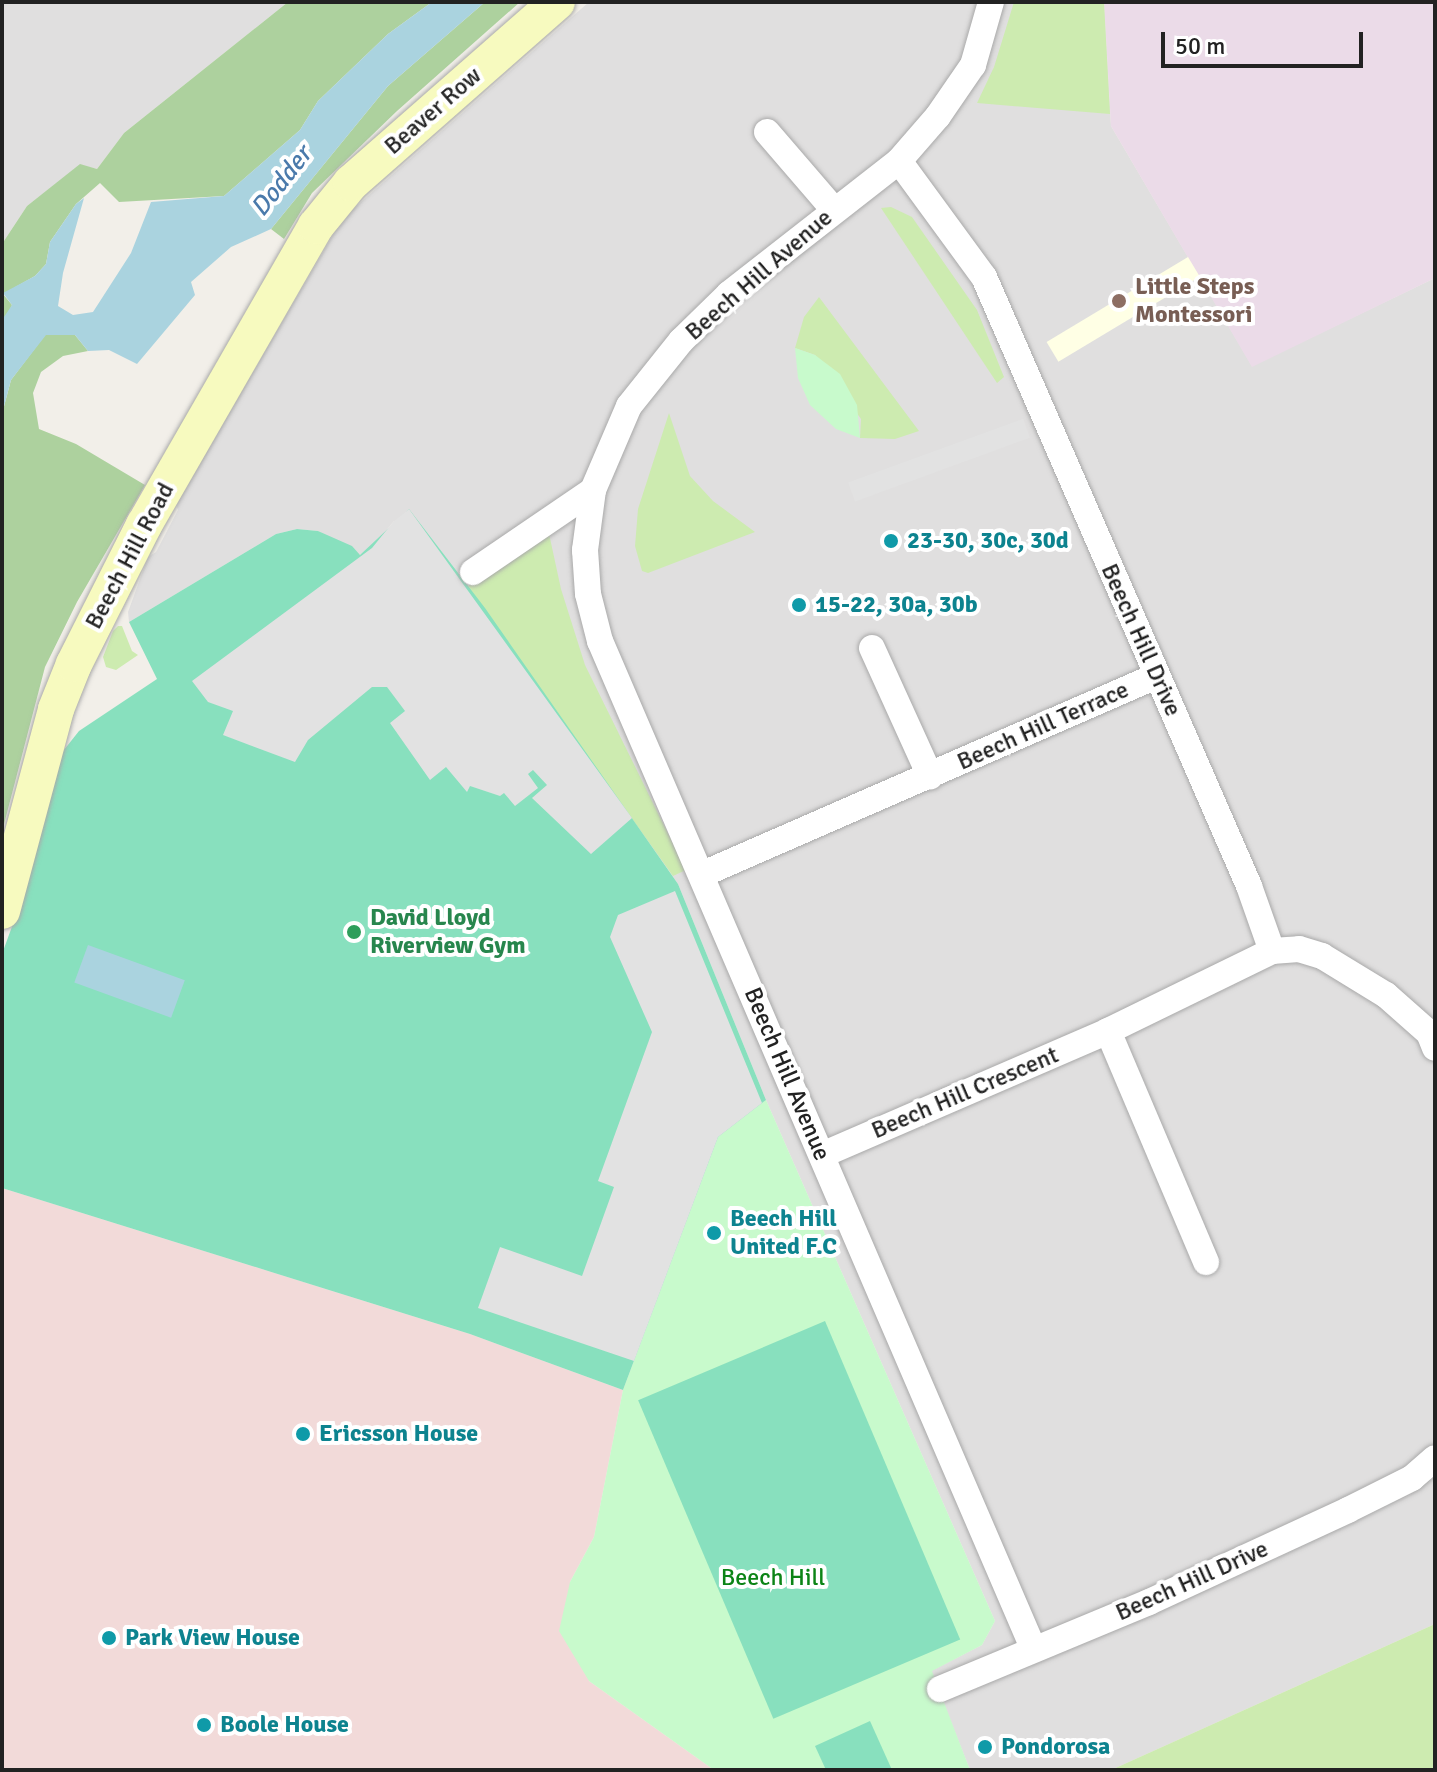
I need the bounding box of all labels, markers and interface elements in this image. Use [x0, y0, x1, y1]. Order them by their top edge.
scale bar [1165, 16, 1367, 66]
text: 50 m [1175, 31, 1225, 61]
street label: Beaver Row [379, 61, 487, 161]
water label: Dodder [245, 141, 319, 223]
street label: Beech Hill Avenue [680, 203, 838, 347]
place label: Little Steps Montessori [1135, 273, 1254, 329]
marker: Little Steps Montessori [1110, 292, 1128, 310]
street label: Beech Hill Road [79, 478, 181, 634]
place label: 23-30, 30c, 30d [907, 527, 1069, 555]
marker: 23-30, 30c, 30d [882, 532, 900, 550]
street label: Beech Hill Drive [1095, 559, 1187, 721]
place label: 15-22, 30a, 30b [815, 591, 978, 619]
marker: 15-22, 30a, 30b [790, 596, 808, 614]
street label: Beech Hill Terrace [953, 675, 1133, 777]
place label: David Lloyd Riverview Gym [370, 904, 526, 960]
marker: David Lloyd Riverview Gym [345, 923, 363, 941]
street label: Beech Hill Avenue [738, 983, 836, 1165]
street label: Beech Hill Crescent [867, 1041, 1063, 1145]
place label: Beech Hill United F.C [730, 1205, 837, 1261]
marker: Beech Hill United F.C [705, 1224, 723, 1242]
place label: Ericsson House [319, 1420, 478, 1448]
marker: Ericsson House [294, 1425, 312, 1443]
street label: Beech Hill Drive [1111, 1535, 1273, 1627]
park label: Beech Hill [721, 1564, 825, 1592]
place label: Park View House [125, 1624, 300, 1652]
marker: Park View House [100, 1629, 118, 1647]
place label: Boole House [220, 1711, 349, 1739]
marker: Boole House [195, 1716, 213, 1734]
place label: Pondorosa [1001, 1733, 1110, 1761]
marker: Pondorosa [976, 1738, 994, 1756]

